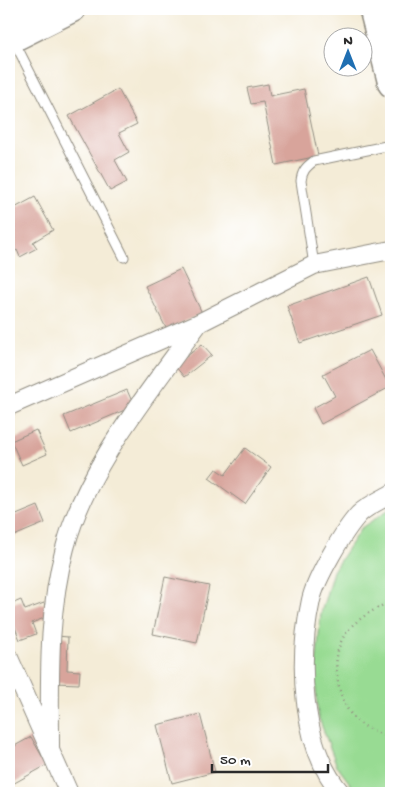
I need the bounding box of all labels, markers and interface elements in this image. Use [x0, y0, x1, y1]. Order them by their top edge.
north arrow [322, 28, 372, 78]
text: N [343, 33, 353, 50]
scale bar [212, 742, 329, 774]
text: 50 m [220, 752, 251, 770]

